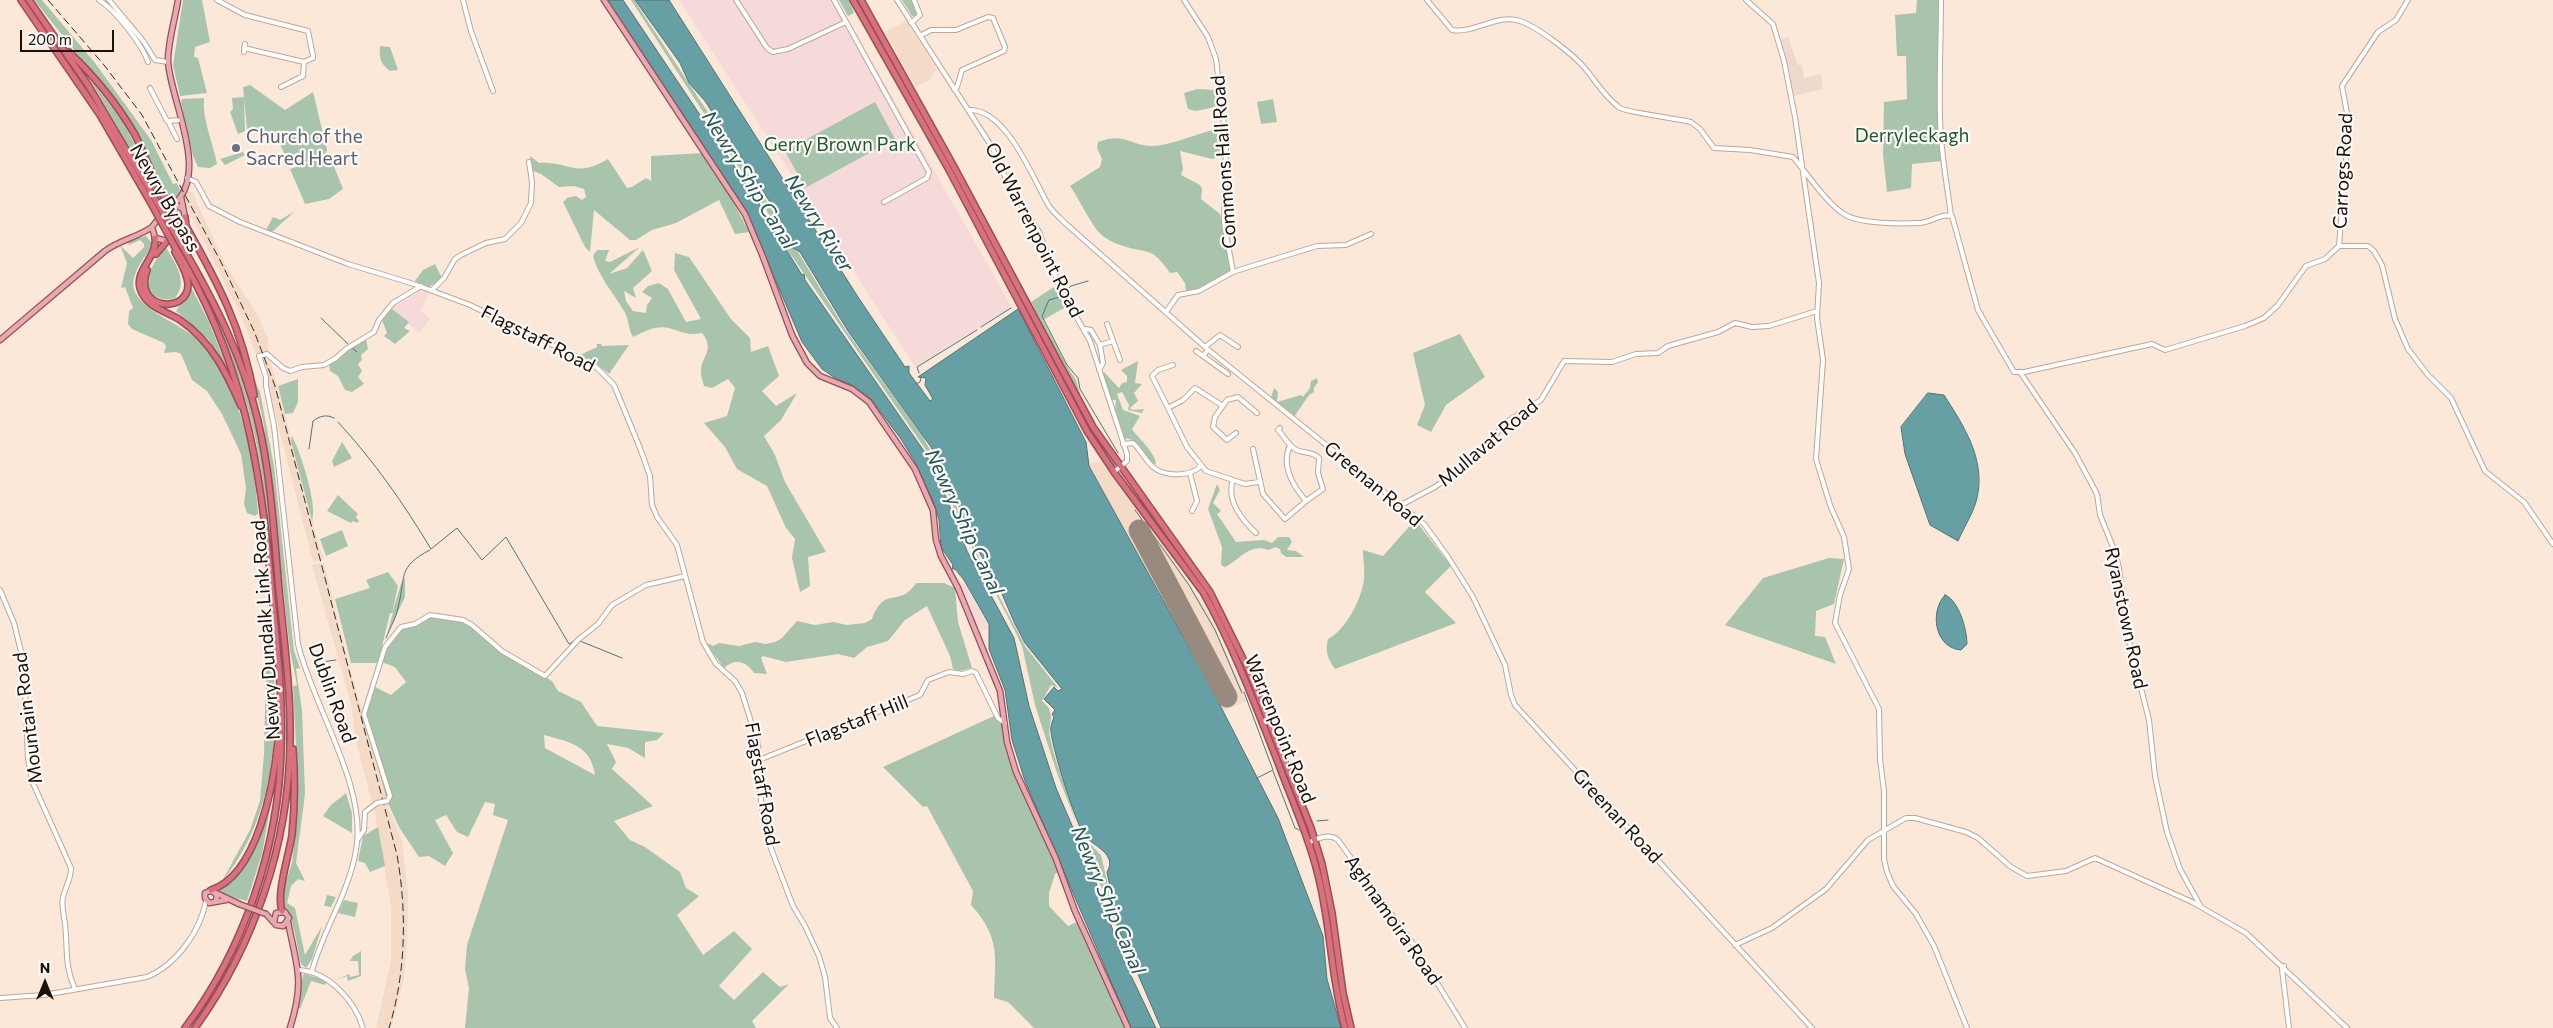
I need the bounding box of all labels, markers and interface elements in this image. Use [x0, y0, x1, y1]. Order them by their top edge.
scale bar [22, 20, 116, 52]
text: 200 m [28, 30, 72, 48]
street label: Commons Hall Road [1207, 74, 1241, 250]
water label: Newry Ship Canal [697, 106, 801, 254]
street label: Carrogs Road [2329, 112, 2357, 230]
park label: Derryleckagh [1855, 125, 1969, 147]
place label: Church of the Sacred Heart [246, 126, 363, 170]
park label: Gerry Brown Park [764, 134, 916, 156]
street label: Old Warrenpoint Road [980, 139, 1088, 321]
street label: Newry Bypass [125, 140, 205, 256]
marker: Church of the Sacred Heart [230, 142, 242, 154]
water label: Newry River [779, 170, 859, 276]
street label: Flagstaff Road [477, 300, 599, 378]
street label: Mullavat Road [1433, 395, 1543, 491]
street label: Greenan Road [1319, 436, 1427, 532]
water label: Newry Ship Canal [920, 445, 1008, 599]
street label: Newry Dundalk Link Road [247, 519, 285, 741]
street label: Ryanstown Road [2100, 545, 2152, 691]
street label: Dublin Road [303, 640, 361, 746]
street label: Mountain Road [9, 651, 47, 785]
street label: Warrenpoint Road [1240, 651, 1320, 807]
street label: Flagstaff Hill [802, 690, 912, 752]
street label: Flagstaff Road [740, 721, 784, 847]
street label: Greenan Road [1567, 764, 1667, 868]
water label: Newry Ship Canal [1066, 822, 1150, 978]
street label: Aghnamoira Road [1340, 851, 1446, 989]
north arrow [20, 958, 70, 1008]
text: N [40, 959, 50, 976]

